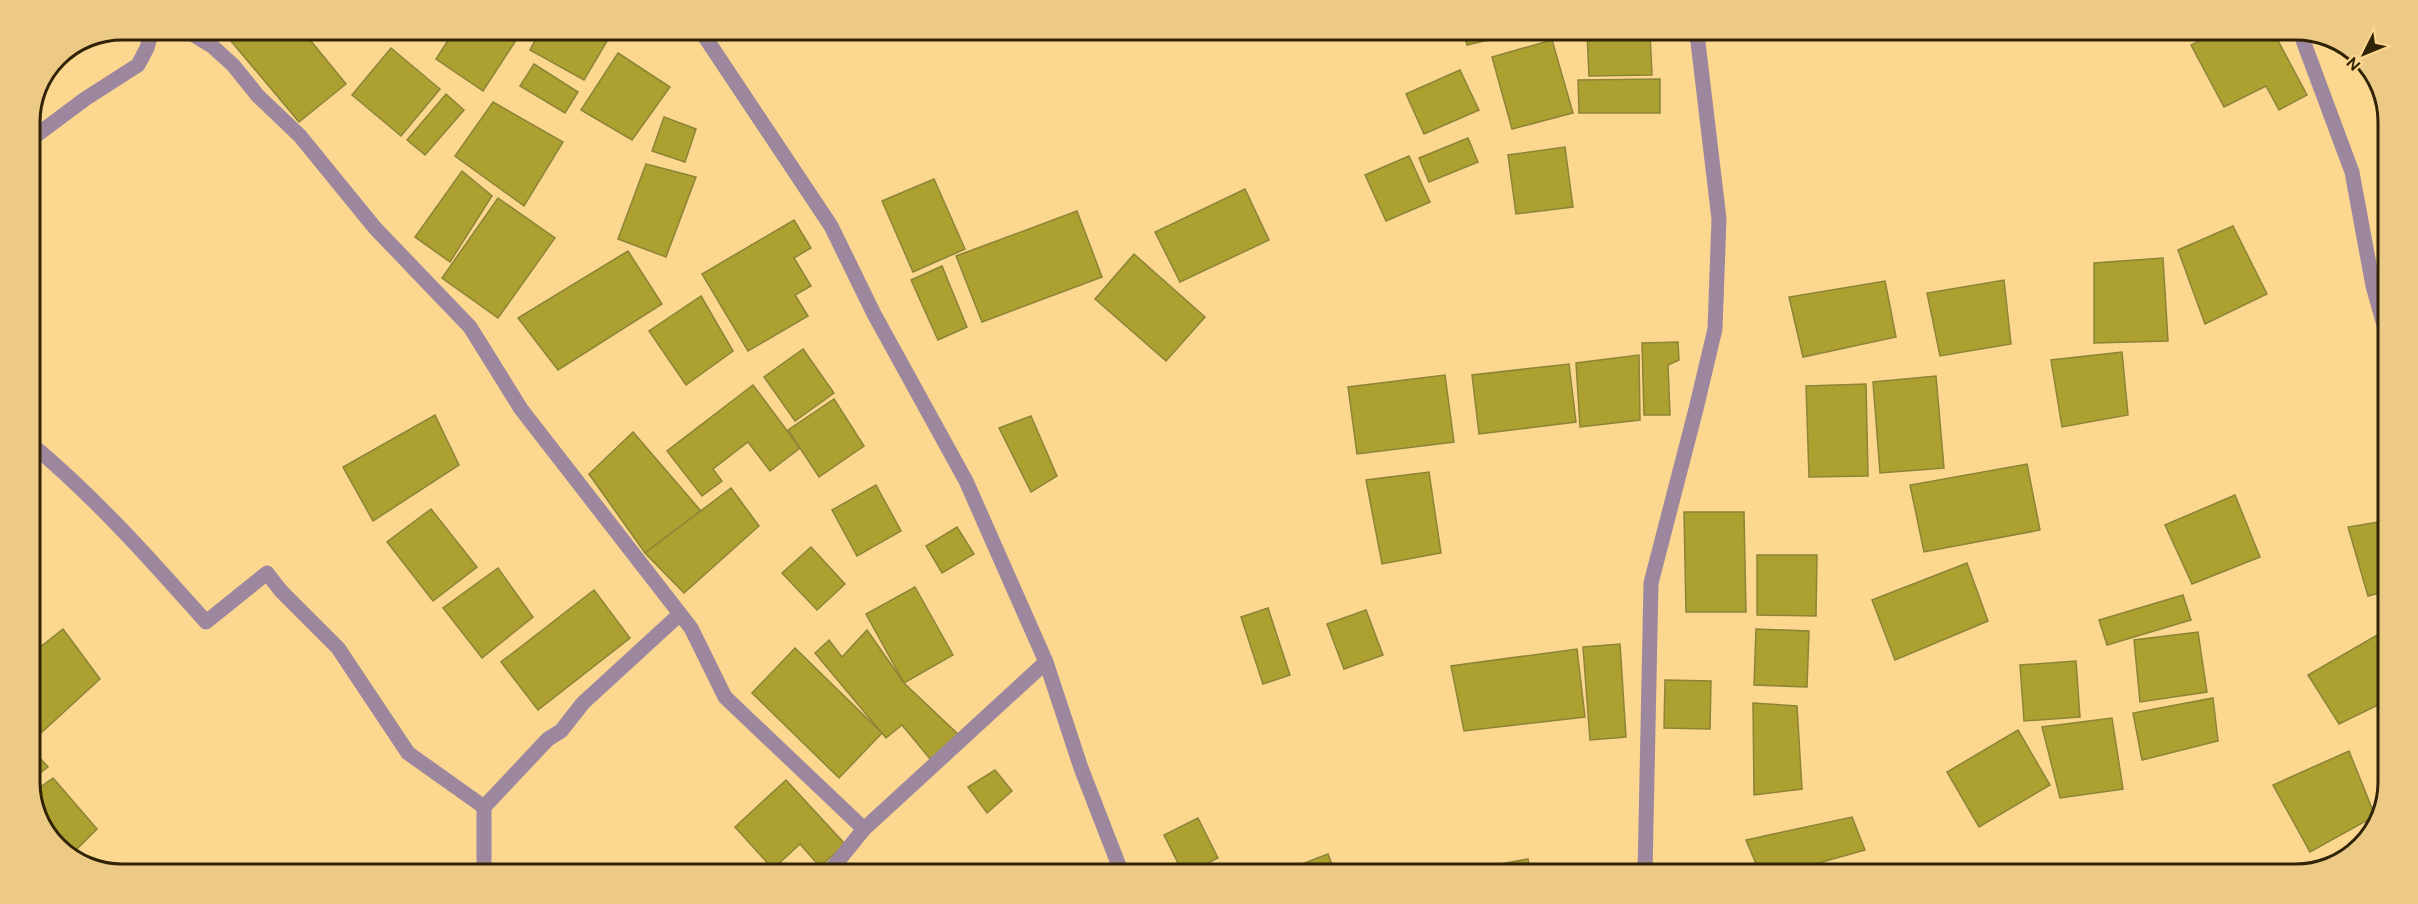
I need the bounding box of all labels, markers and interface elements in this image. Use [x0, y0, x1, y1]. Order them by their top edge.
north arrow [2334, 24, 2394, 84]
text: N [2342, 54, 2364, 75]

